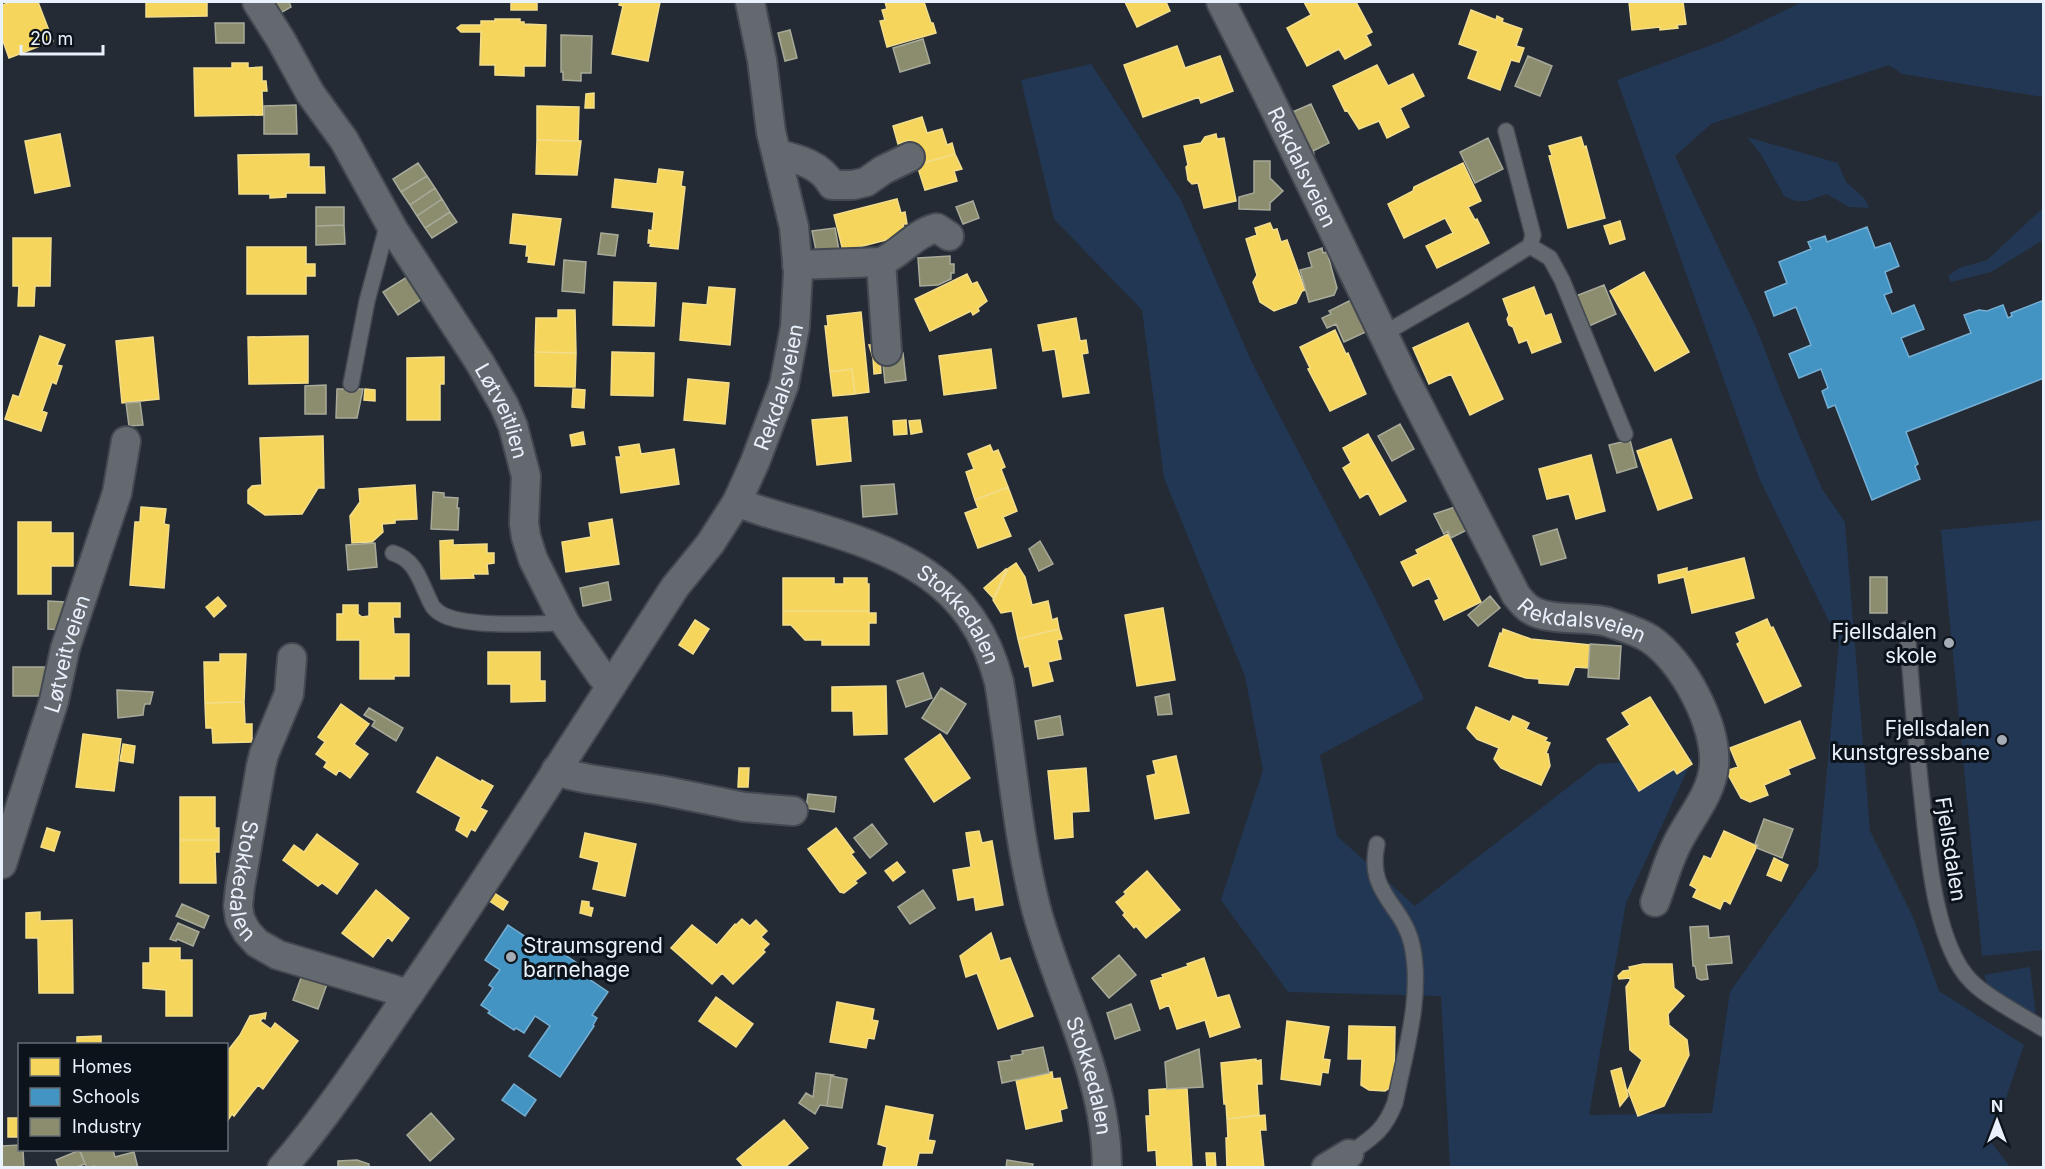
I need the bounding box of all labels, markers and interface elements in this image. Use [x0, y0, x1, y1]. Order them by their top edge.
scale bar [21, 18, 104, 56]
text: 20 m [30, 28, 73, 49]
street label: Rekdalsveien [1263, 103, 1342, 231]
street label: Rekdalsveien [748, 322, 808, 454]
street label: Løtveitlien [470, 359, 533, 461]
street label: Stokkedalen [913, 559, 1005, 667]
street label: Løtveitveien [39, 592, 95, 716]
street label: Rekdalsveien [1513, 593, 1650, 647]
place label: Fjellsdalen skole [1832, 619, 1937, 668]
marker: Fjellsdalen skole [1942, 636, 1956, 650]
place label: Fjellsdalen kunstgressbane [1832, 716, 1990, 765]
marker: Fjellsdalen kunstgressbane [1995, 733, 2009, 747]
street label: Fjellsdalen [1930, 795, 1972, 903]
street label: Stokkedalen [225, 819, 264, 946]
place label: Straumsgrend barnehage [523, 933, 663, 982]
marker: Straumsgrend barnehage [504, 950, 518, 964]
street label: Stokkedalen [1062, 1013, 1117, 1136]
legend [18, 1043, 228, 1151]
text: Homes [72, 1056, 132, 1077]
text: Schools [72, 1086, 140, 1107]
north arrow [1967, 1091, 2027, 1151]
text: N [1991, 1096, 2003, 1116]
text: Industry [72, 1116, 142, 1137]

